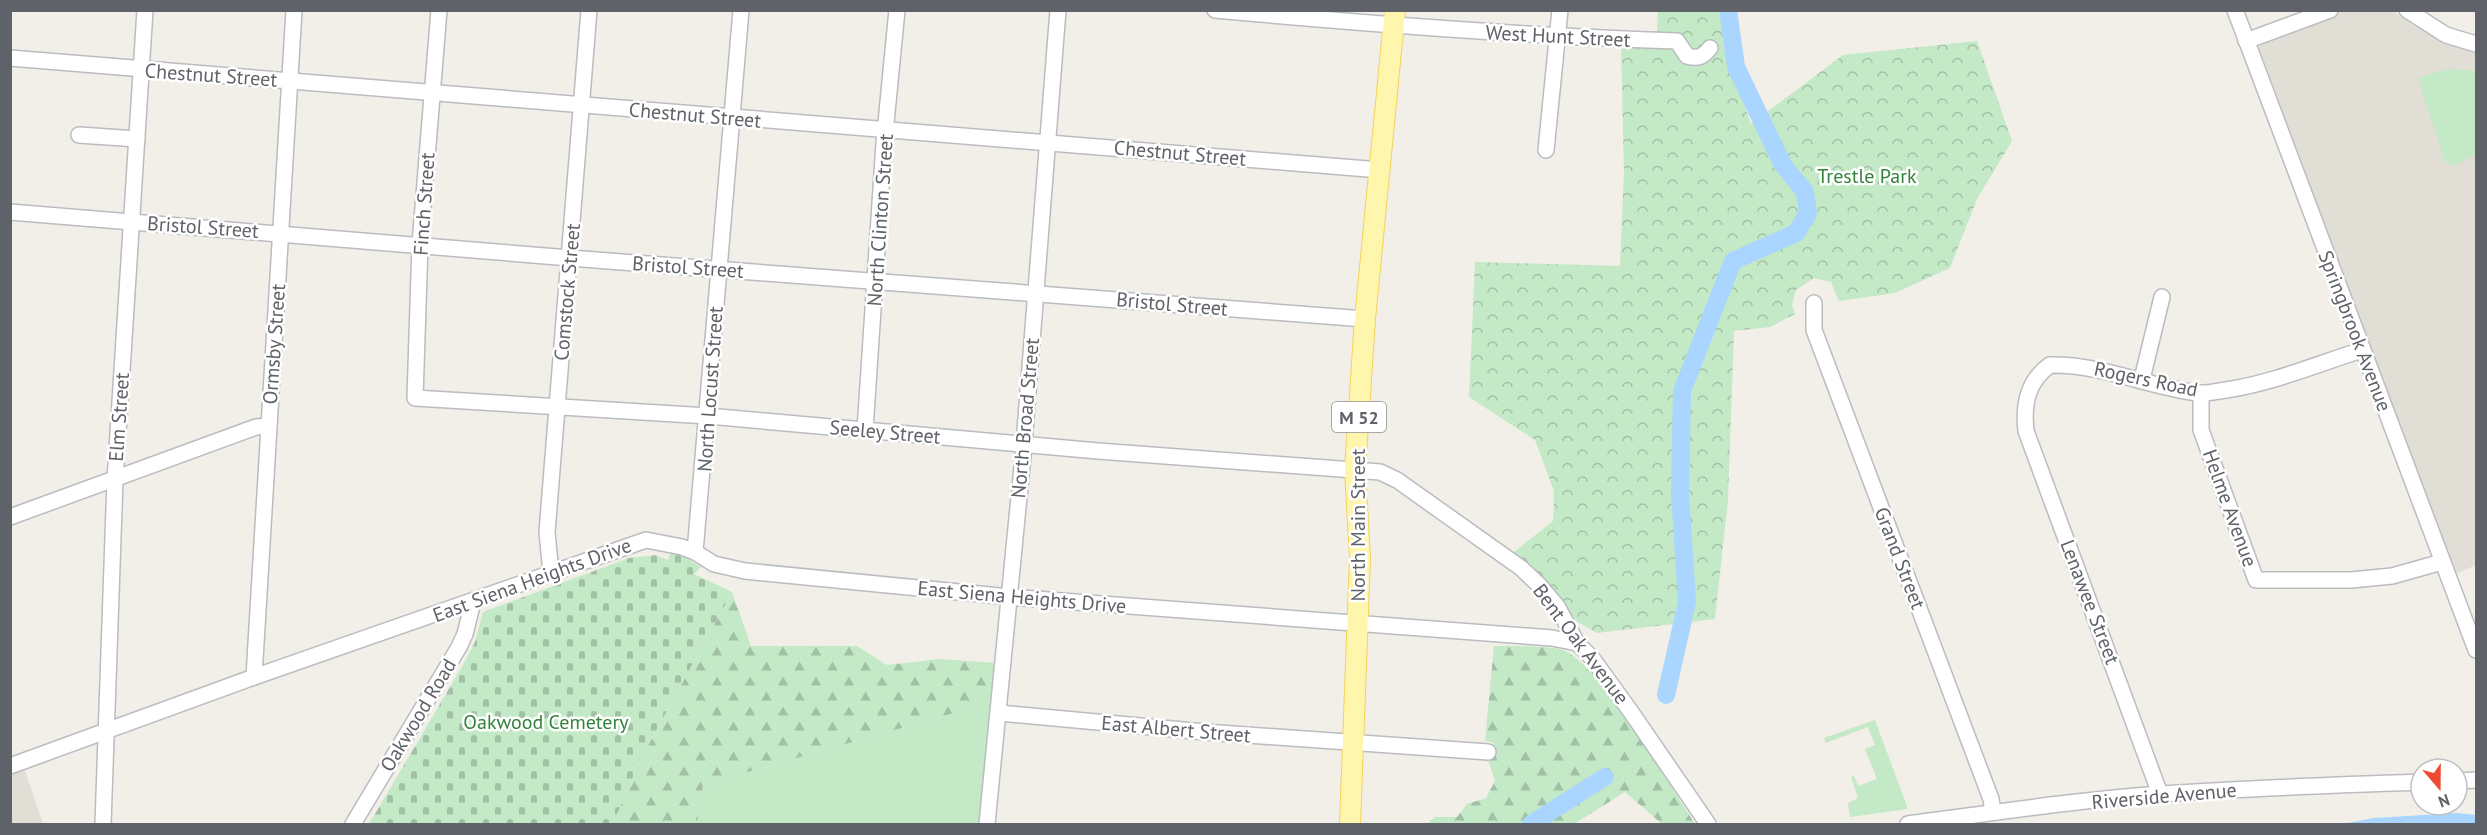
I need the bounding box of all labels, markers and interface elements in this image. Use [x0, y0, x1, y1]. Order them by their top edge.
street label: West Hunt Street [1485, 19, 1631, 53]
street label: Chestnut Street [144, 57, 278, 93]
street label: Chestnut Street [628, 96, 762, 134]
street label: North Clinton Street [861, 133, 899, 307]
street label: Chestnut Street [1113, 134, 1247, 172]
street label: Finch Street [407, 151, 441, 256]
park label: Trestle Park [1817, 163, 1917, 189]
street label: Bristol Street [146, 210, 260, 244]
street label: Comstock Street [548, 222, 586, 362]
street label: Springbrook Avenue [2312, 247, 2398, 415]
street label: Bristol Street [631, 250, 745, 284]
street label: Ormsby Street [257, 283, 291, 405]
street label: Bristol Street [1115, 286, 1229, 322]
street label: North Locust Street [691, 305, 729, 473]
street label: North Broad Street [1005, 336, 1045, 499]
street label: Rogers Road [2092, 355, 2200, 403]
street label: Elm Street [103, 371, 135, 462]
road number: M 52 [1332, 402, 1386, 432]
street label: Seeley Street [828, 414, 942, 450]
street label: Helme Avenue [2197, 446, 2263, 570]
street label: North Main Street [1345, 448, 1371, 602]
street label: Grand Street [1869, 503, 1931, 613]
street label: East Siena Heights Drive [429, 532, 635, 628]
street label: Lenawee Street [2054, 536, 2126, 668]
street label: East Siena Heights Drive [917, 575, 1127, 619]
street label: Bent Oak Avenue [1527, 578, 1635, 710]
street label: Oakwood Road [374, 654, 462, 776]
park label: Oakwood Cemetery [463, 709, 629, 735]
street label: East Albert Street [1100, 710, 1252, 748]
north arrow [2409, 757, 2469, 817]
street label: Riverside Avenue [2090, 777, 2238, 815]
text: N [2436, 790, 2452, 812]

